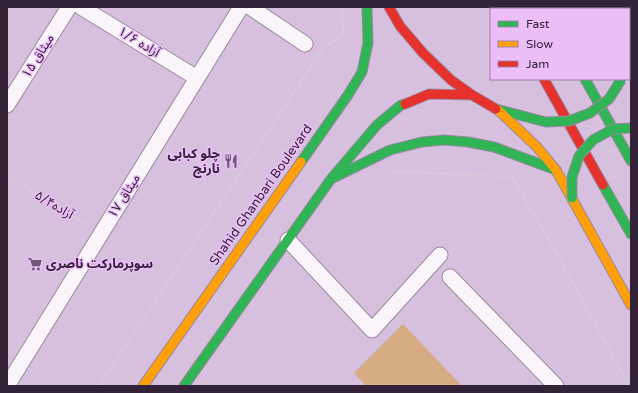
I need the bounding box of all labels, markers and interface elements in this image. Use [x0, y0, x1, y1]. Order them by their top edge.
legend [490, 8, 630, 80]
text: Fast [526, 17, 550, 31]
street label: آزاده ۱/۶ [115, 23, 164, 61]
street label: میثاق ۱۵ [18, 31, 58, 81]
text: Slow [526, 37, 553, 51]
text: Jam [526, 57, 549, 71]
street label: Shahid Ghanbari Boulevard [206, 121, 316, 269]
place label: چلو کبابی نارنج [168, 146, 220, 178]
restaurant icon: چلو کبابی نارنج [223, 153, 239, 169]
street label: میثاق ۱۷ [104, 171, 144, 221]
street label: آزاده۵/۴ [32, 187, 77, 223]
supermarket icon: سوپرمارکت ناصری [27, 256, 43, 272]
place label: سوپرمارکت ناصری [46, 256, 153, 272]

